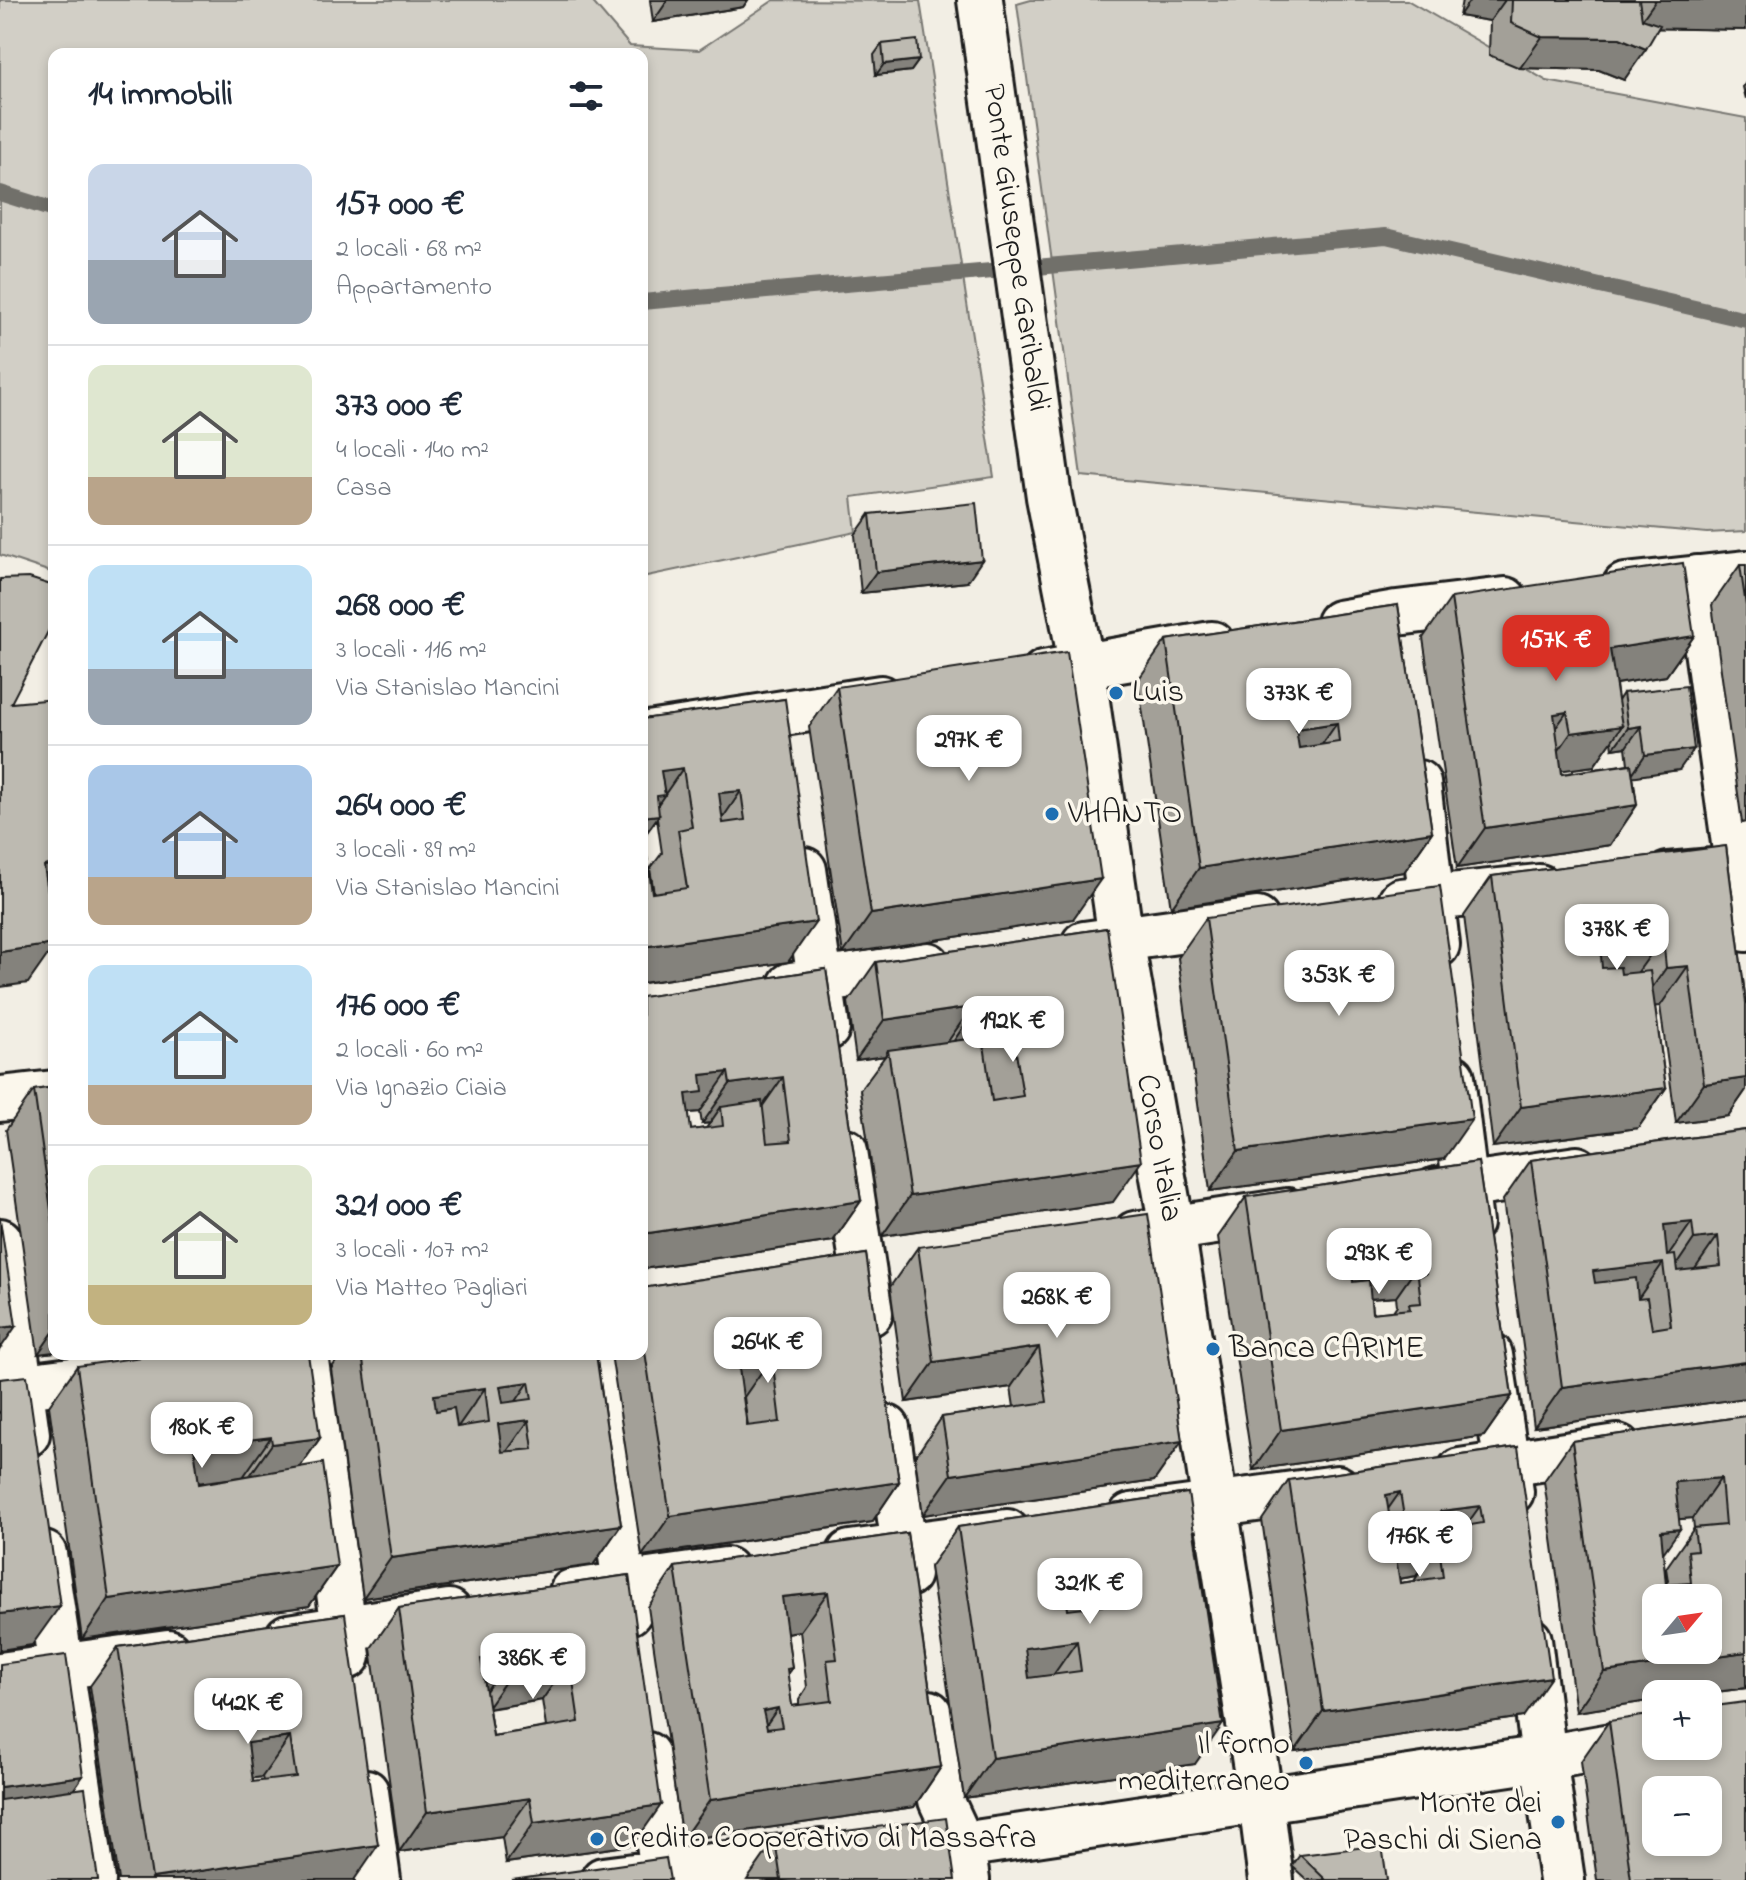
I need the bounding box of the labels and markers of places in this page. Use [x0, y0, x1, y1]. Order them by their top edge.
pin: 157K € [1491, 615, 1621, 683]
pin: 373K € [1234, 668, 1364, 736]
place label: Luis [1132, 670, 1184, 717]
marker: Luis [1107, 684, 1125, 702]
pin: 297K € [904, 715, 1034, 783]
place label: VHANTO [1067, 791, 1182, 838]
marker: VHANTO [1043, 805, 1061, 823]
pin: 378K € [1552, 904, 1682, 972]
pin: 353K € [1274, 950, 1404, 1018]
pin: 192K € [948, 996, 1078, 1064]
pin: 293K € [1314, 1228, 1444, 1296]
pin: 268K € [992, 1272, 1122, 1340]
pin: 264K € [703, 1317, 833, 1385]
place label: Banca CARIME [1228, 1326, 1424, 1373]
marker: Banca CARIME [1204, 1340, 1222, 1358]
pin: 180K € [137, 1402, 267, 1470]
pin: 176K € [1355, 1511, 1485, 1579]
pin: 321K € [1025, 1558, 1155, 1626]
pin: 386K € [468, 1633, 598, 1701]
pin: 442K € [183, 1678, 313, 1746]
place label: Il forno mediterraneo [1118, 1722, 1290, 1806]
marker: Il forno mediterraneo [1297, 1754, 1315, 1772]
place label: Monte dei Paschi di Siena [1343, 1781, 1542, 1865]
marker: Monte dei Paschi di Siena [1549, 1813, 1567, 1831]
place label: Credito Cooperativo di Massafra [613, 1816, 1037, 1863]
marker: Credito Cooperativo di Massafra [588, 1830, 606, 1848]

